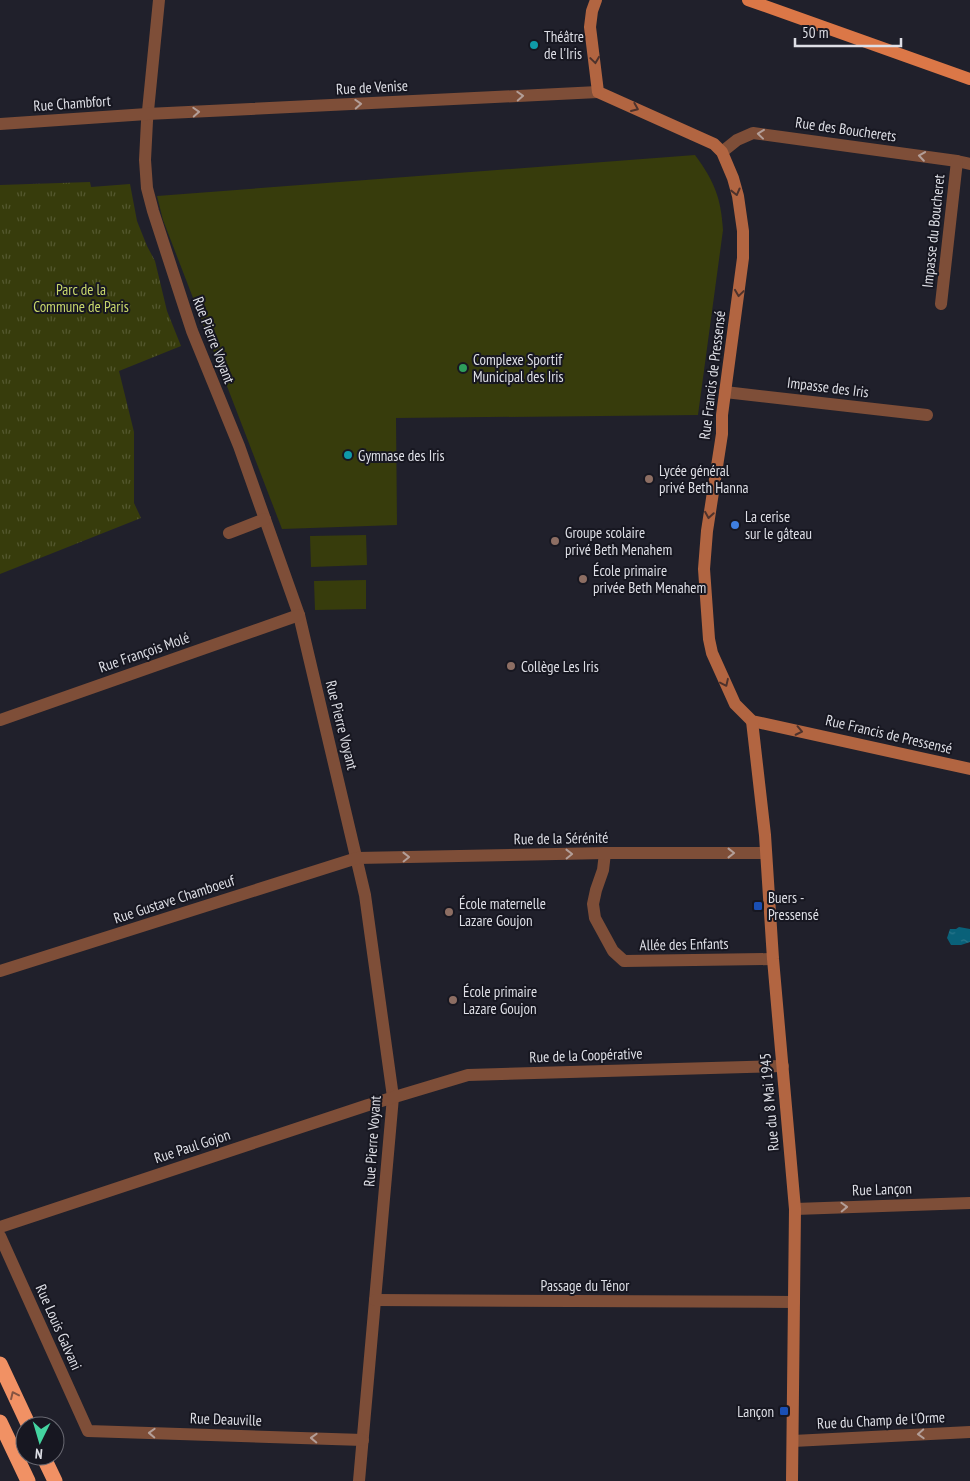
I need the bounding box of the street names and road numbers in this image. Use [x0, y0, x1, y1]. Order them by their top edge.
street label: Rue de Venise [335, 76, 409, 98]
street label: Rue Chambfort [33, 91, 111, 115]
street label: Rue des Boucherets [794, 113, 898, 145]
street label: Impasse du Boucheret [918, 173, 948, 289]
street label: Rue Pierre Voyant [189, 294, 239, 386]
street label: Rue Francis de Pressensé [695, 310, 729, 440]
street label: Impasse des Iris [786, 373, 870, 401]
street label: Rue François Molé [96, 628, 192, 676]
street label: Rue Pierre Voyant [322, 678, 362, 772]
street label: Rue Francis de Pressensé [824, 710, 954, 758]
street label: Rue de la Sérénité [514, 828, 608, 848]
street label: Rue Gustave Chamboeuf [111, 870, 238, 928]
street label: Allée des Enfants [639, 934, 729, 954]
street label: Rue de la Coopérative [529, 1044, 643, 1066]
street label: Rue du 8 Mai 1945 [755, 1052, 783, 1152]
street label: Rue Pierre Voyant [359, 1095, 385, 1187]
street label: Rue Paul Gojon [152, 1125, 232, 1167]
street label: Rue Lançon [852, 1178, 912, 1200]
street label: Passage du Ténor [541, 1276, 630, 1295]
street label: Rue Louis Galvani [32, 1281, 86, 1373]
street label: Rue du Champ de l'Orme [817, 1407, 945, 1433]
street label: Rue Deauville [190, 1408, 262, 1430]

